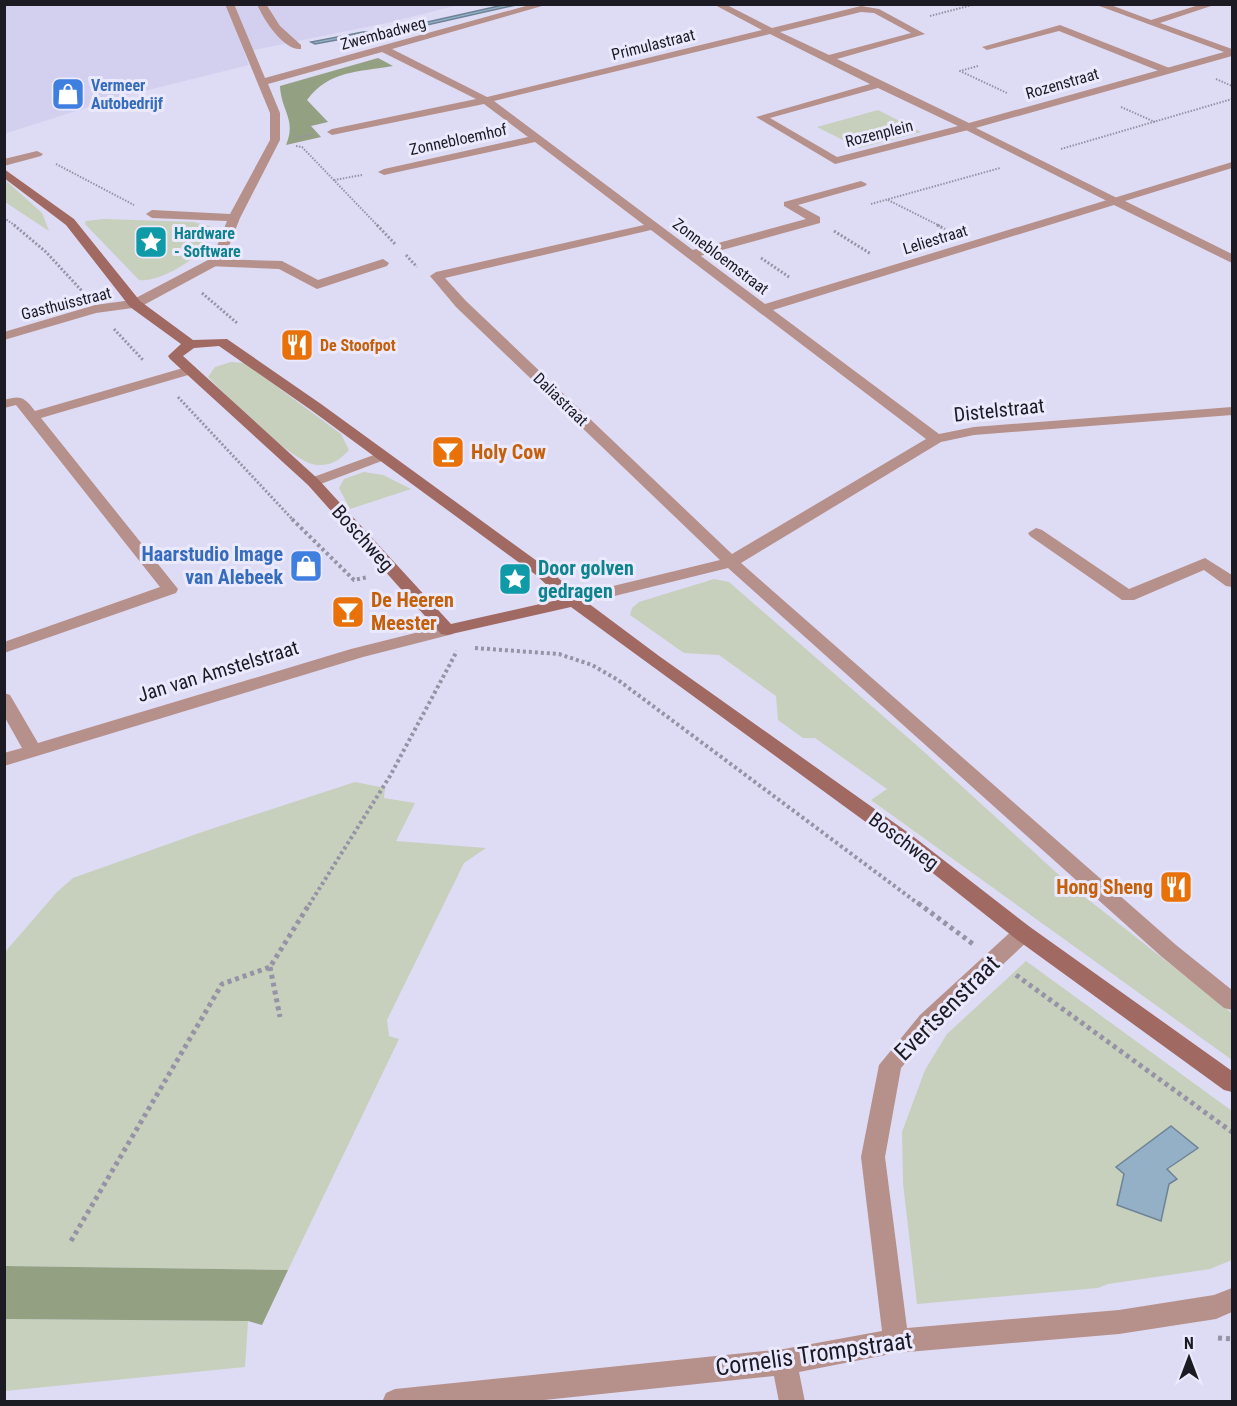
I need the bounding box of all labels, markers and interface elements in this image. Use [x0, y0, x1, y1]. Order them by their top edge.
street label: Zwembadweg [338, 13, 428, 54]
street label: Primulastraat [609, 25, 697, 64]
street label: Rozenstraat [1023, 64, 1101, 103]
shop icon: Vermeer Autobedrijf [50, 76, 86, 112]
place label: Vermeer Autobedrijf [91, 76, 164, 113]
street label: Rozenplein [843, 116, 915, 151]
street label: Zonnebloemhof [408, 120, 509, 159]
street label: Zonnebloemstraat [669, 214, 773, 299]
street label: Leliestraat [901, 221, 970, 258]
place icon: Hardware - Software [133, 224, 169, 260]
place label: Hardware - Software [174, 224, 241, 261]
street label: Gasthuisstraat [19, 283, 113, 324]
restaurant icon: De Stoofpot [279, 327, 315, 363]
place label: De Stoofpot [320, 336, 396, 355]
street label: Daliastraat [529, 369, 592, 430]
street label: Distelstraat [953, 393, 1045, 427]
bar icon: Holy Cow [430, 434, 466, 470]
place label: Holy Cow [471, 440, 546, 464]
street label: Boschweg [327, 500, 399, 576]
place label: Haarstudio Image van Alebeek [141, 542, 283, 589]
shop icon: Haarstudio Image van Alebeek [288, 548, 324, 584]
place label: Door golven gedragen [538, 556, 634, 603]
place icon: Door golven gedragen [497, 561, 533, 597]
place label: De Heeren Meester [371, 588, 454, 635]
bar icon: De Heeren Meester [330, 594, 366, 630]
street label: Jan van Amstelstraat [135, 635, 302, 707]
street label: Boschweg [864, 807, 944, 875]
restaurant icon: Hong Sheng [1158, 869, 1194, 905]
place label: Hong Sheng [1056, 875, 1153, 899]
street label: Evertsenstraat [889, 950, 1005, 1066]
street label: Cornelis Trompstraat [714, 1326, 914, 1382]
north arrow [1159, 1328, 1219, 1388]
text: N [1184, 1334, 1194, 1353]

